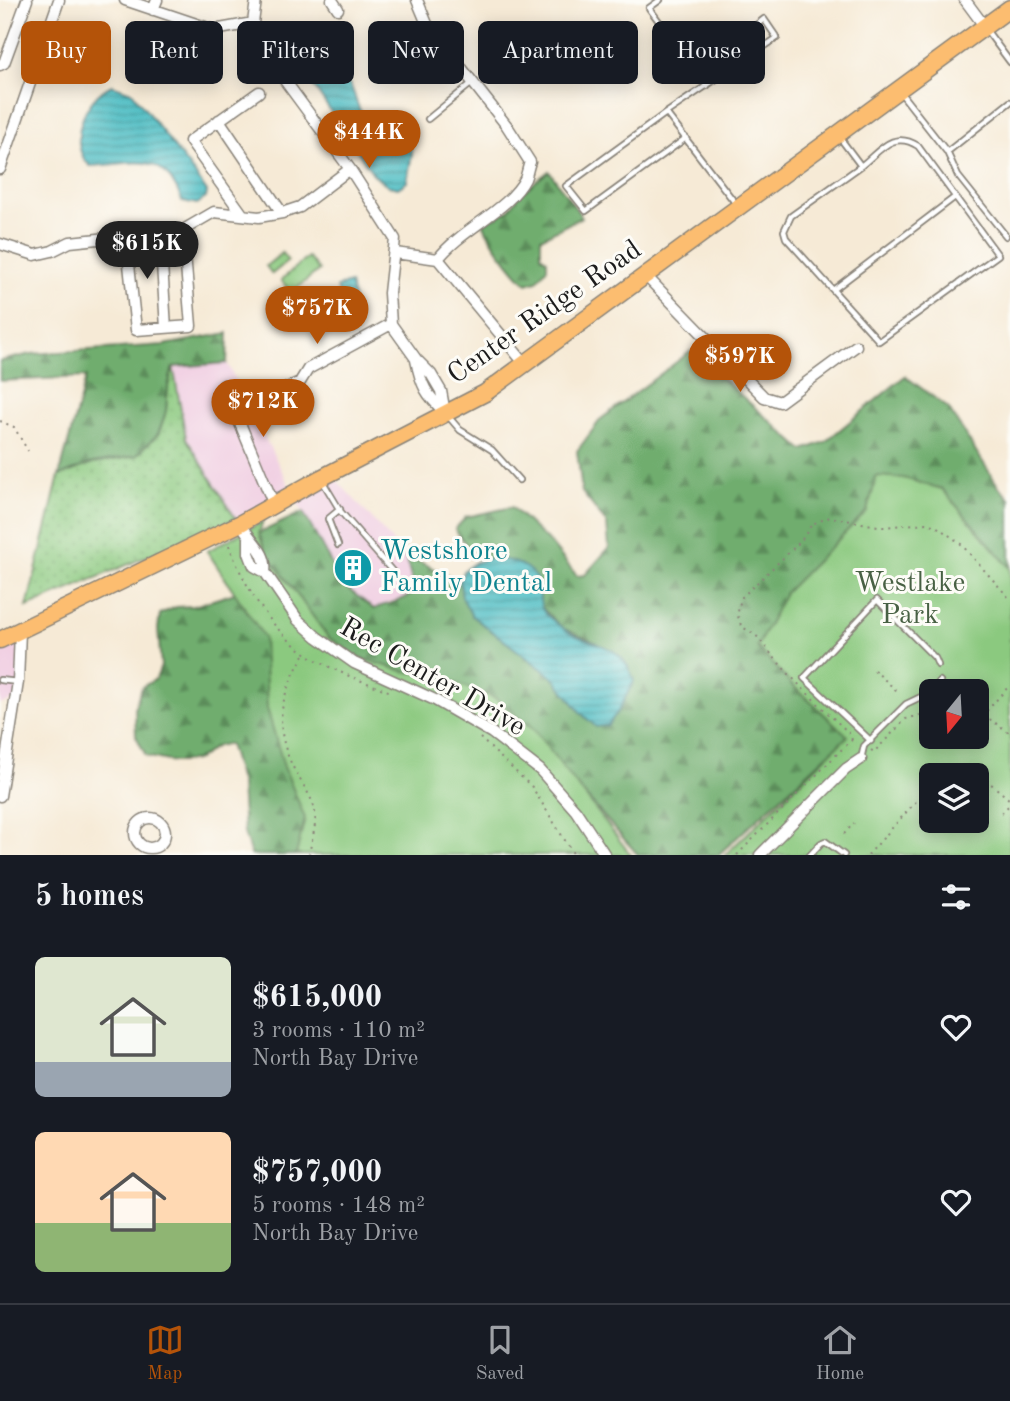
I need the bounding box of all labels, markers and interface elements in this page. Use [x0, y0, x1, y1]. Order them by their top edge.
chip: Buy [21, 21, 111, 84]
chip: Rent [125, 21, 223, 84]
chip: Filters [237, 21, 354, 84]
chip: New [368, 21, 464, 84]
chip: Apartment [478, 21, 638, 84]
chip: House [652, 21, 765, 84]
pin: $444K [320, 110, 418, 170]
text: $444K [333, 121, 405, 144]
pin: $615K [98, 222, 196, 281]
text: $615K [111, 232, 183, 255]
street label: Center Ridge Road [443, 236, 647, 390]
pin: $757K [268, 286, 366, 346]
text: $757K [281, 297, 353, 320]
pin: $597K [691, 334, 789, 394]
text: $597K [704, 345, 776, 368]
pin: $712K [214, 380, 312, 439]
text: $712K [227, 390, 299, 413]
place label: Westshore Family Dental [380, 538, 552, 598]
building icon: Westshore Family Dental [332, 547, 374, 589]
park label: Westlake Park [855, 570, 965, 630]
street label: Rec Center Drive [335, 614, 529, 742]
north arrow [919, 679, 989, 749]
map controls [919, 679, 989, 833]
button: layers [919, 763, 989, 833]
icon: filters [937, 878, 975, 916]
text: 5 homes [35, 882, 144, 912]
text: $615,000 [252, 983, 382, 1013]
icon: home [91, 985, 175, 1069]
icon: heart [937, 1008, 975, 1046]
text: 3 rooms · 110 m² [252, 1019, 425, 1042]
text: North Bay Drive [252, 1047, 418, 1070]
text: $757,000 [252, 1158, 382, 1188]
icon: home [91, 1160, 175, 1244]
icon: heart [937, 1183, 975, 1221]
text: 5 rooms · 148 m² [252, 1194, 425, 1217]
text: North Bay Drive [252, 1222, 418, 1245]
tab: Map [146, 1321, 184, 1386]
tab: Saved [476, 1321, 524, 1386]
tab: Home [816, 1321, 864, 1386]

